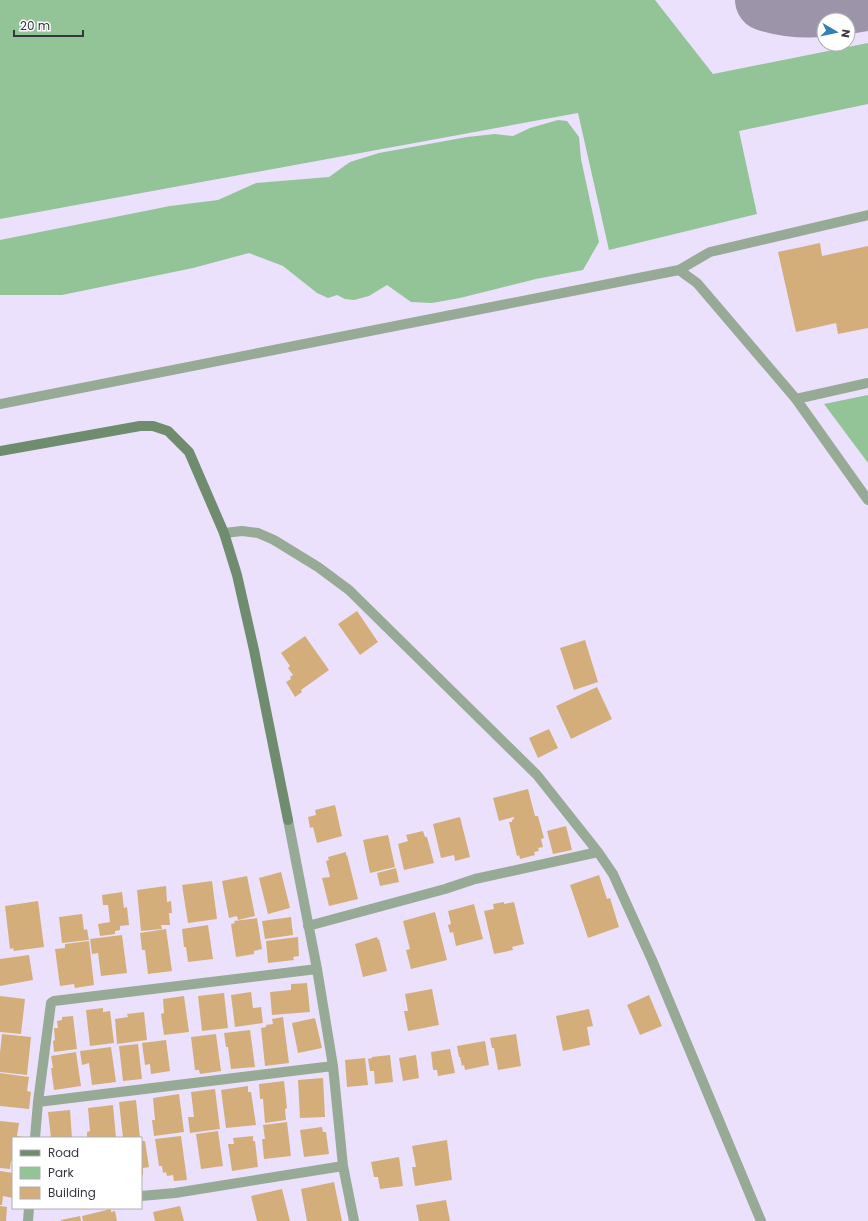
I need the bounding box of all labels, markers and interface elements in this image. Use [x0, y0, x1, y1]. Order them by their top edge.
scale bar [14, 12, 83, 38]
north arrow [816, 12, 856, 52]
text: 20 m [20, 17, 50, 34]
text: N [837, 28, 854, 39]
legend [12, 1137, 142, 1209]
text: Road [48, 1144, 79, 1161]
text: Park [48, 1164, 75, 1181]
text: Building [48, 1184, 96, 1201]

